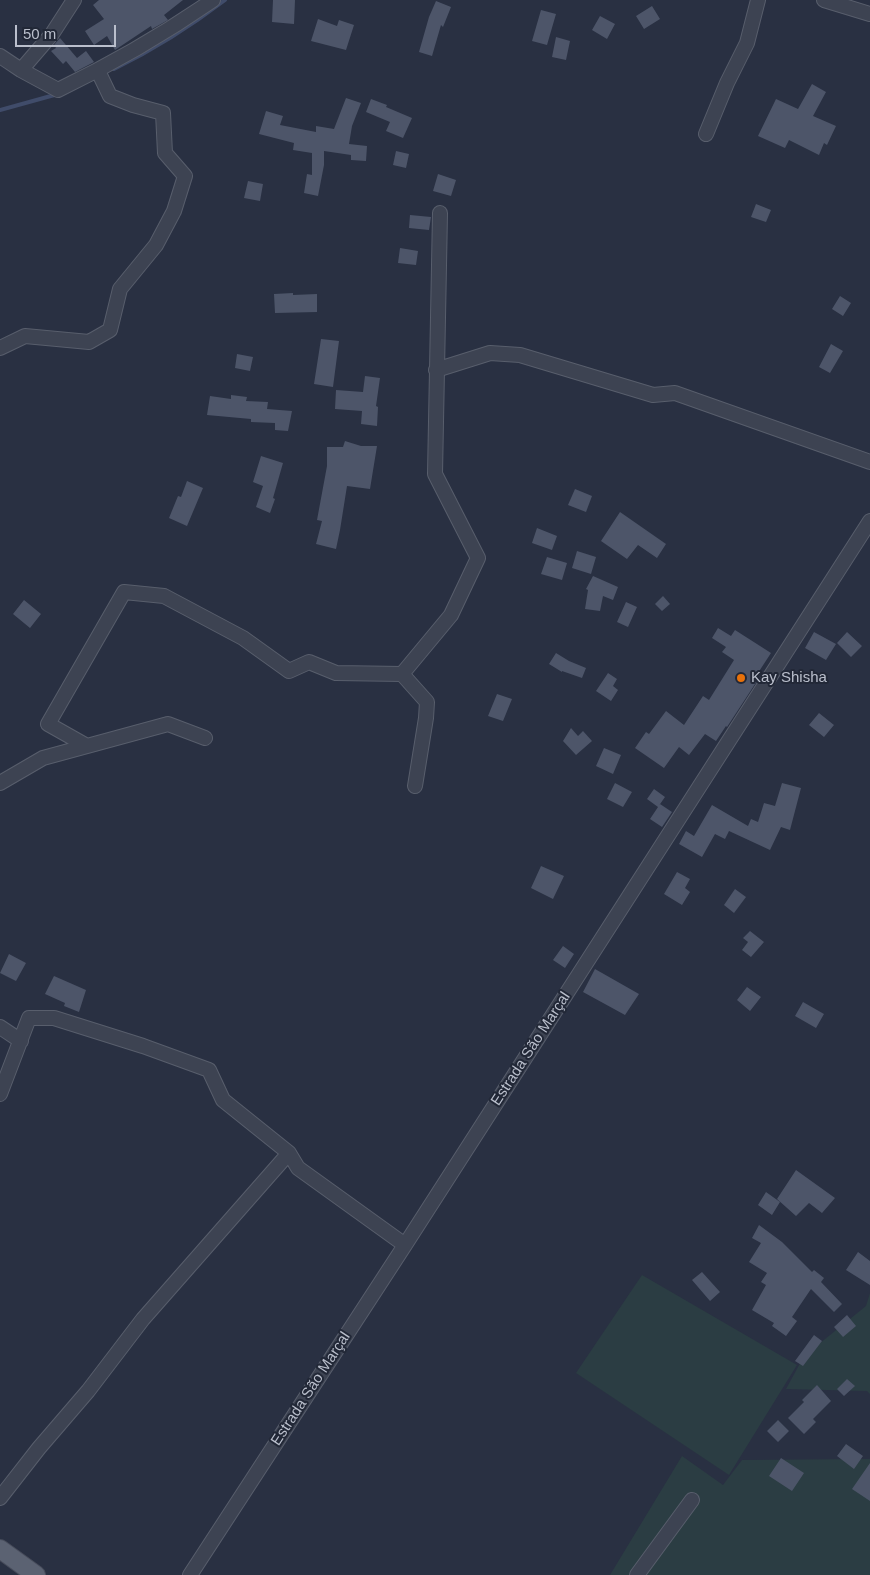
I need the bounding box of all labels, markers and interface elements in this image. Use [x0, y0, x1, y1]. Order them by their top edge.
scale bar [18, 15, 119, 47]
text: 50 m [23, 25, 56, 42]
place label: Kay Shisha [751, 669, 827, 687]
marker: Kay Shisha [735, 672, 747, 684]
street label: Estrada São Marçal [488, 989, 574, 1109]
street label: Estrada São Marçal [268, 1329, 354, 1449]

